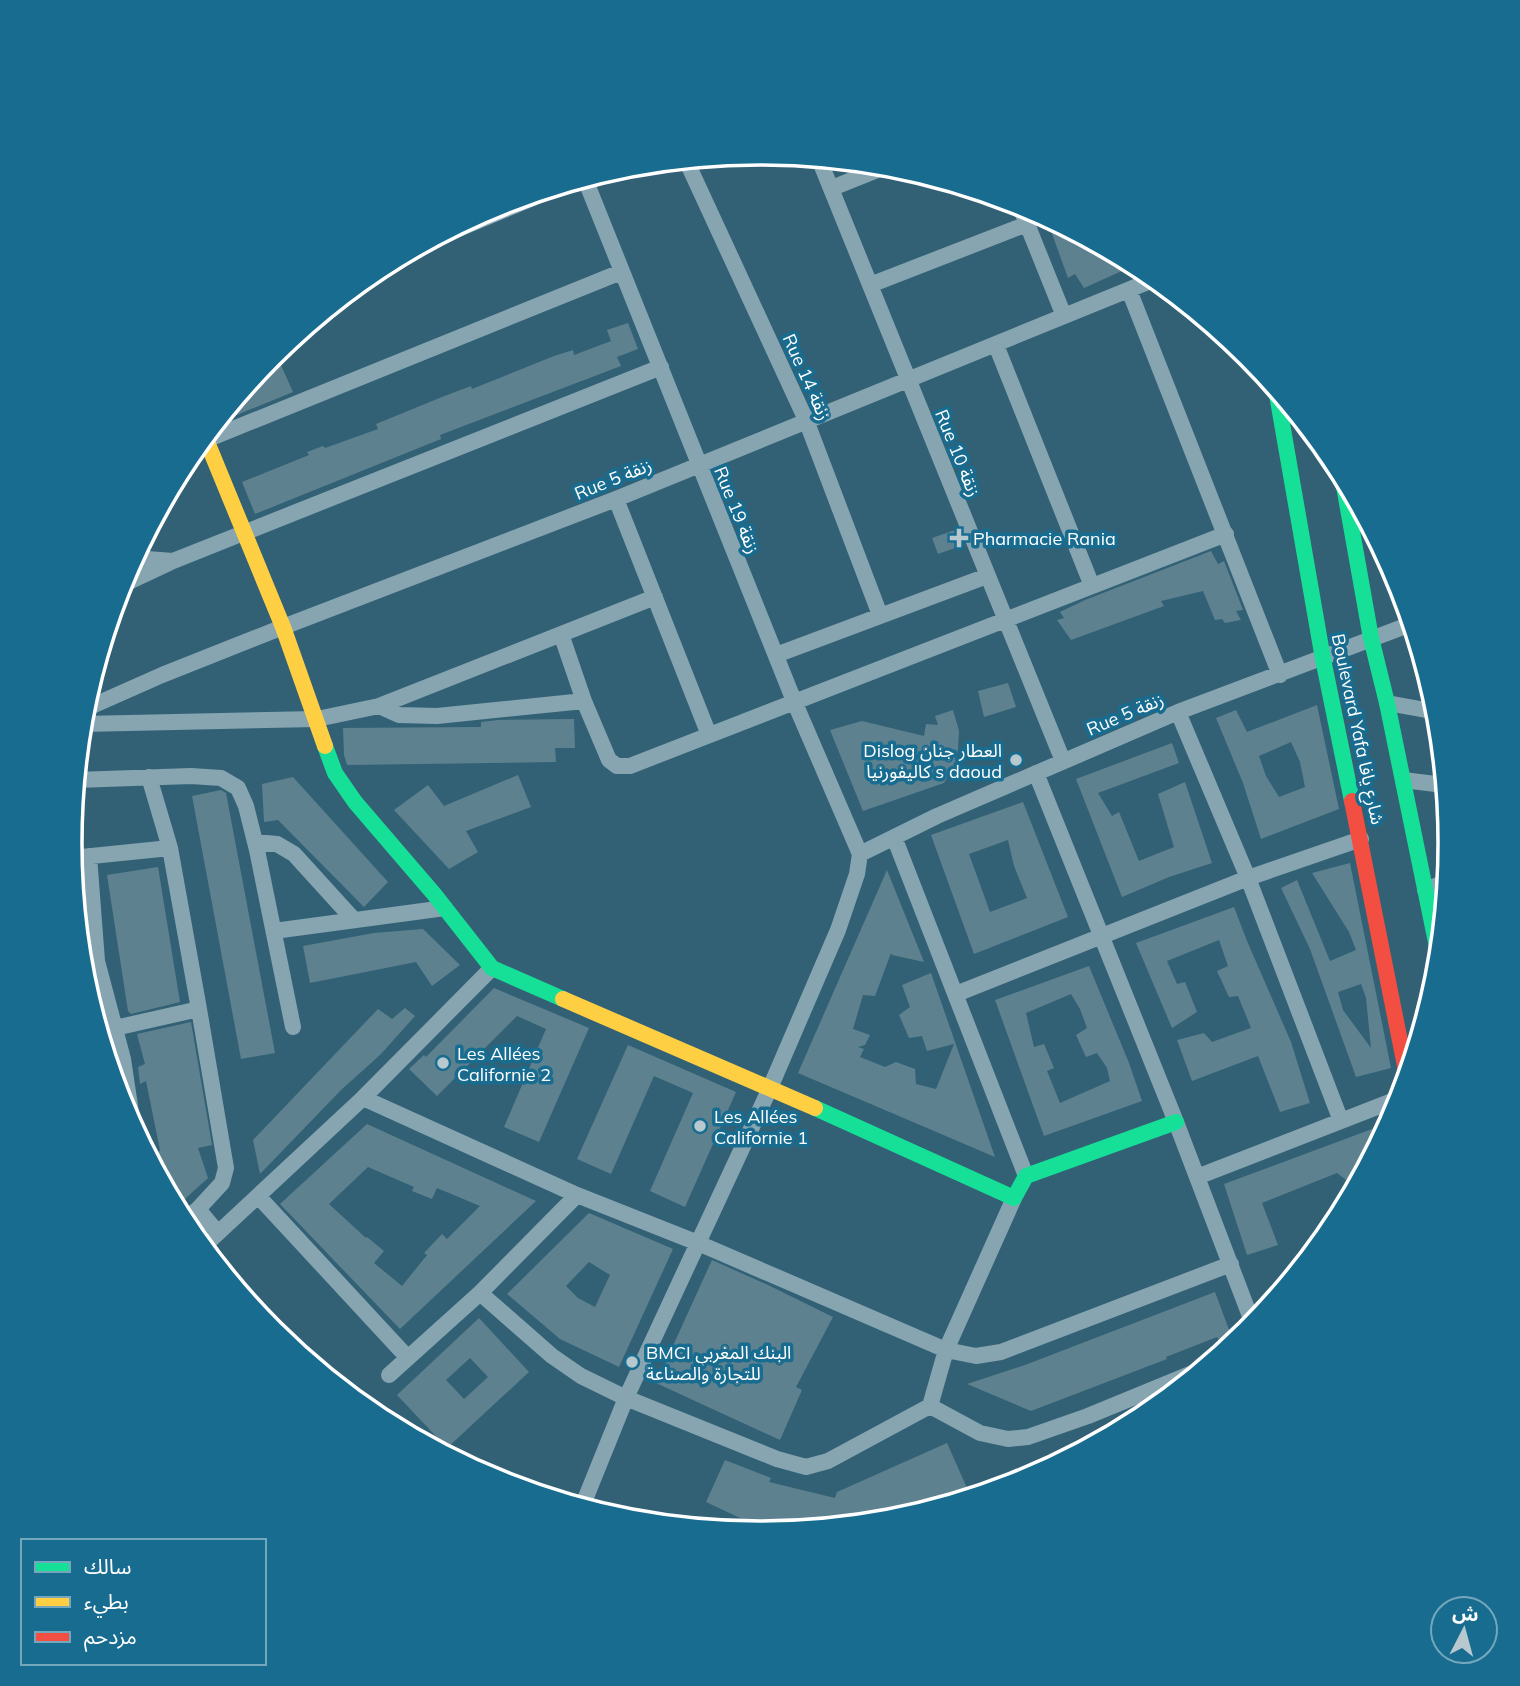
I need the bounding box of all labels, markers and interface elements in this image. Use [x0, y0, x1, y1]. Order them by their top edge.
street label: Rue 14 زنقة [778, 330, 836, 424]
street label: Rue 10 زنقة [930, 406, 986, 500]
street label: Rue 5 زنقة [571, 453, 655, 505]
street label: Rue 19 زنقة [709, 463, 765, 557]
place label: Pharmacie Rania [973, 527, 1116, 550]
marker: Pharmacie Rania [951, 530, 967, 546]
street label: Boulevard Yafa شارع يافا [1324, 631, 1389, 827]
street label: Rue 5 زنقة [1083, 688, 1167, 740]
place label: Dislog العطار جنان كاليفورنيا s daoud [863, 739, 1002, 783]
marker: Dislog العطار جنان كاليفورنيا s daoud [1008, 752, 1024, 768]
place label: Les Allées Californie 2 [457, 1042, 551, 1086]
marker: Les Allées Californie 2 [435, 1055, 451, 1071]
place label: Les Allées Californie 1 [714, 1105, 808, 1149]
marker: Les Allées Californie 1 [692, 1118, 708, 1134]
place label: BMCI البنك المغربي للتجارة والصناعة [646, 1341, 791, 1385]
marker: BMCI البنك المغربي للتجارة والصناعة [624, 1354, 640, 1370]
legend [21, 1539, 266, 1665]
text: سالك [84, 1553, 131, 1579]
text: بطيء [84, 1588, 129, 1618]
north arrow [1429, 1595, 1499, 1665]
text: ش [1452, 1600, 1480, 1626]
text: مزدحم [84, 1623, 137, 1652]

